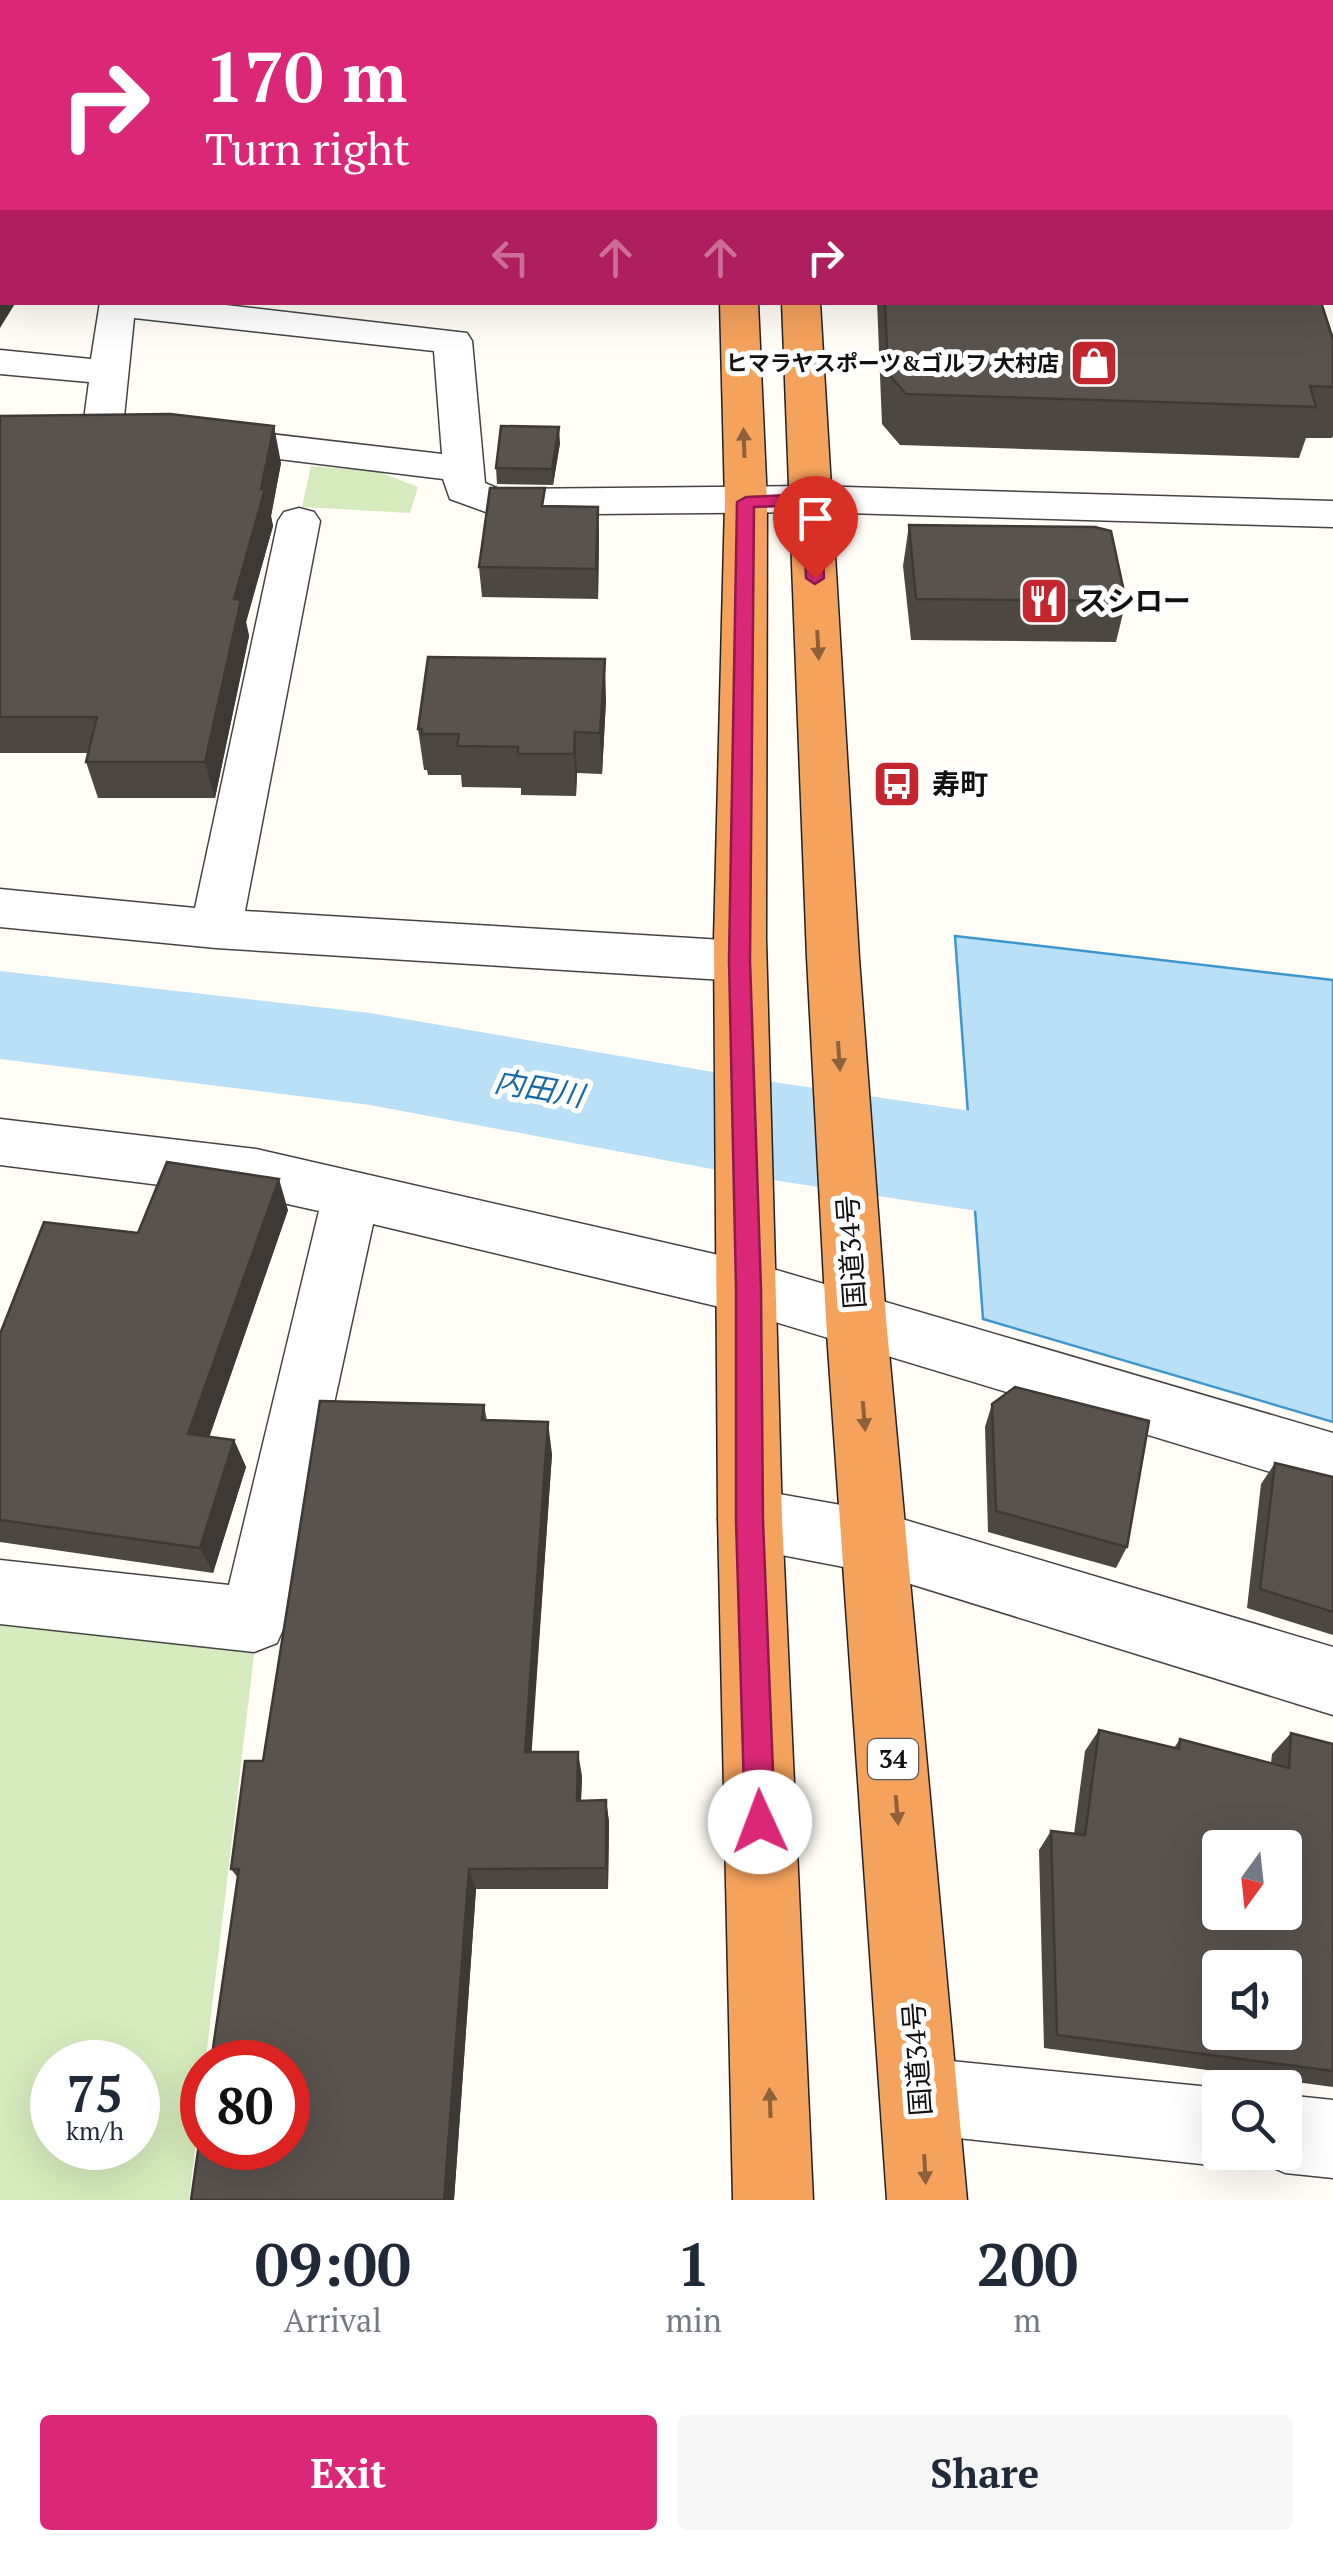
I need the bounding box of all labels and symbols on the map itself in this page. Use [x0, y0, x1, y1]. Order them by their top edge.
shop icon: ヒマラヤスポーツ&ゴルフ 大村店 [1068, 337, 1120, 389]
place label: ヒマラヤスポーツ&ゴルフ 大村店 [726, 348, 1059, 377]
one-way arrow [735, 427, 751, 459]
pin [773, 476, 858, 579]
restaurant icon: スシロー [1018, 575, 1070, 627]
place label: スシロー [1079, 582, 1191, 619]
one-way arrow [810, 629, 826, 661]
bus stop icon: 寿町 [871, 758, 923, 810]
place label: 寿町 [932, 765, 988, 802]
one-way arrow [831, 1040, 847, 1072]
water label: 内田川 [491, 1061, 590, 1116]
street label: 国道34号 [828, 1194, 873, 1310]
one-way arrow [856, 1401, 872, 1432]
road number: 34 [868, 1739, 918, 1779]
position arrow [708, 1770, 812, 1874]
one-way arrow [889, 1794, 905, 1826]
north arrow [1202, 1830, 1302, 1930]
street label: 国道34号 [894, 2001, 939, 2117]
speed limit sign: 80 [180, 2040, 310, 2170]
one-way arrow [761, 2086, 777, 2118]
one-way arrow [917, 2153, 933, 2185]

